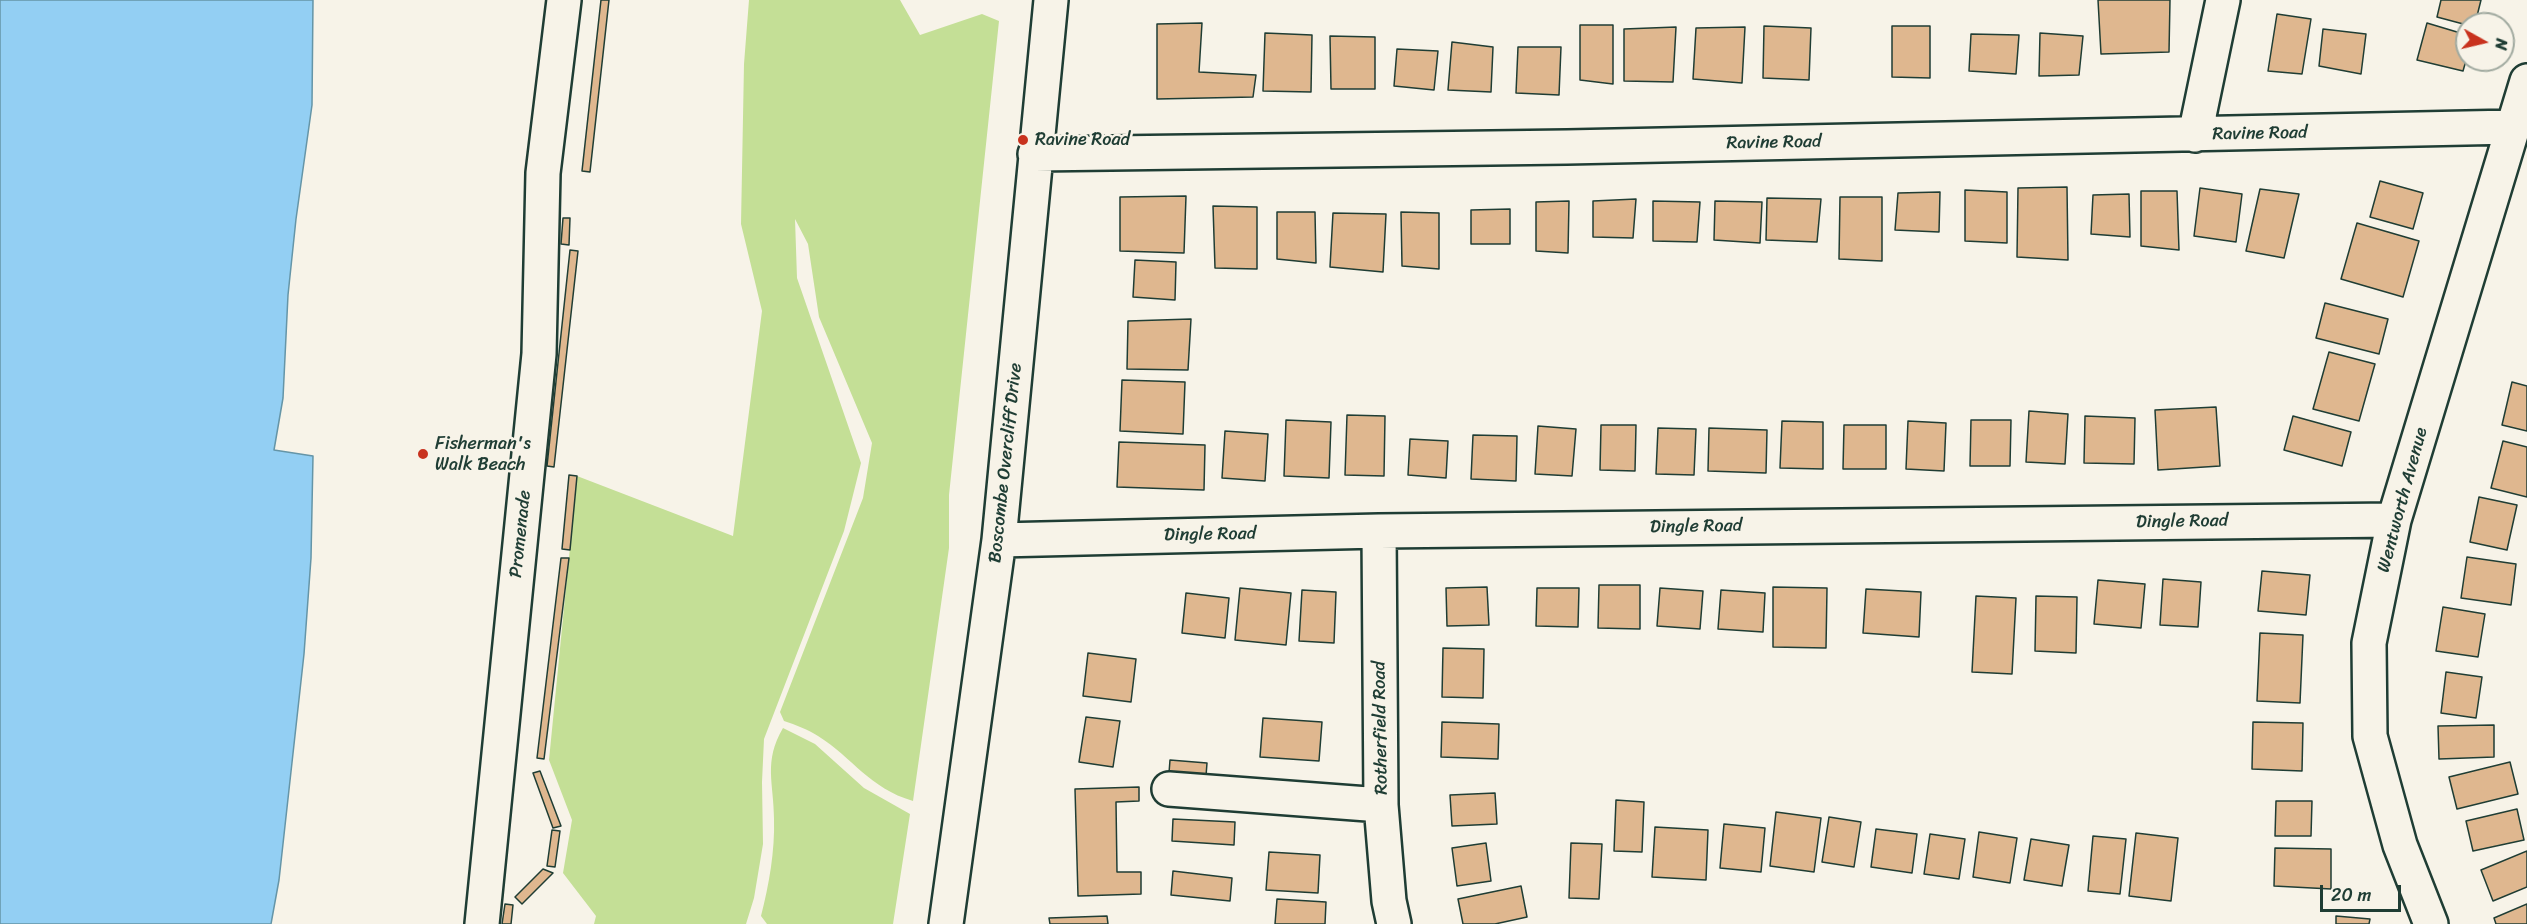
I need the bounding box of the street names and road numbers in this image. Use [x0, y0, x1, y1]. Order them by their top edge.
street label: Ravine Road [2212, 122, 2308, 146]
street label: Ravine Road [1726, 131, 1822, 155]
street label: Boscombe Overcliff Drive [985, 362, 1027, 564]
street label: Wentworth Avenue [2373, 425, 2433, 575]
street label: Promenade [506, 489, 536, 579]
street label: Dingle Road [2136, 510, 2228, 534]
street label: Dingle Road [1650, 515, 1742, 539]
street label: Dingle Road [1164, 523, 1256, 547]
street label: Rotherfield Road [1369, 661, 1393, 795]

